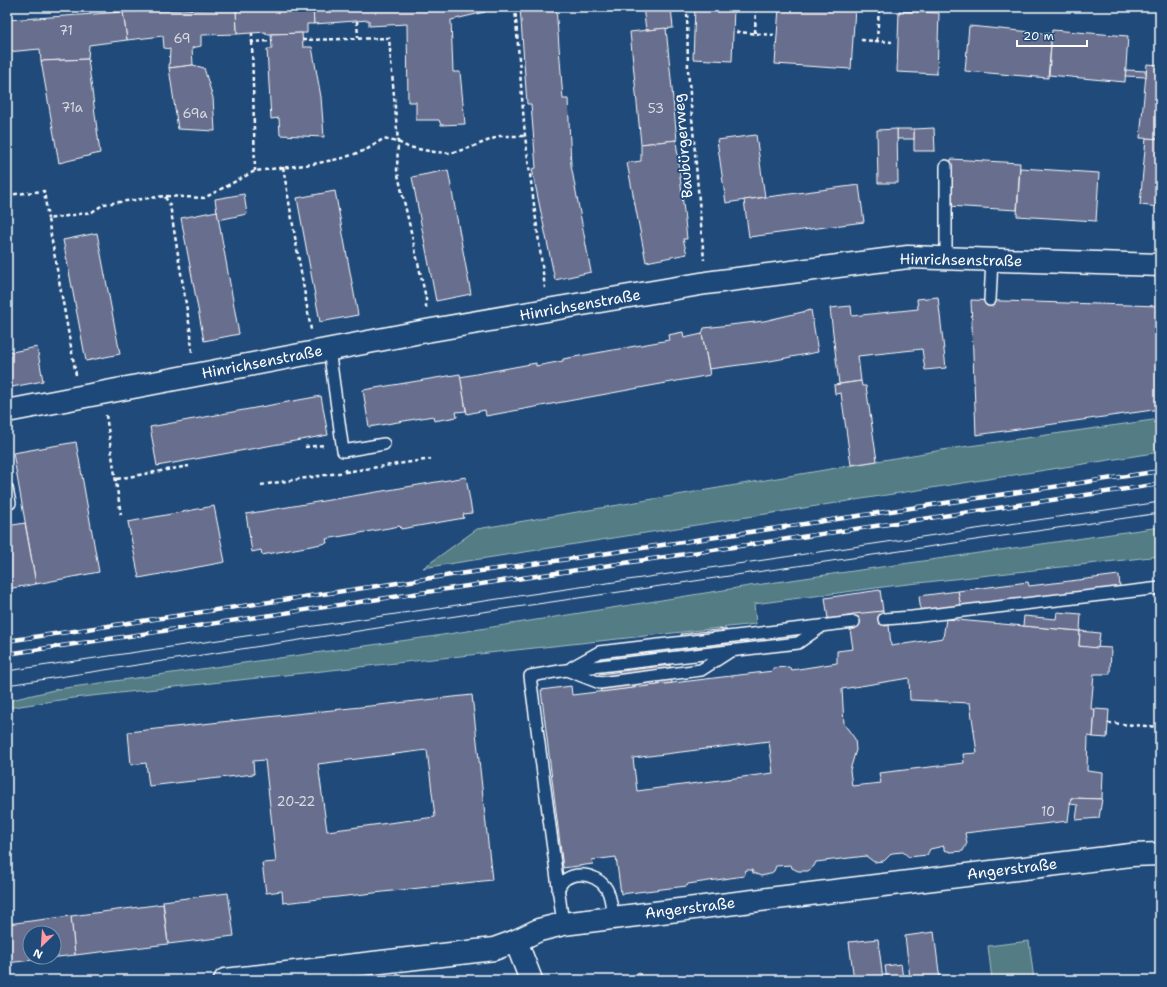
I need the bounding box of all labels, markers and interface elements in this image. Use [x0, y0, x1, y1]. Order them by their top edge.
house number: 71 [59, 22, 73, 39]
scale bar [1017, 22, 1087, 48]
text: 20 m [1023, 28, 1054, 44]
house number: 69 [173, 30, 191, 47]
street label: Baubürgerweg [668, 93, 698, 199]
house number: 71a [61, 99, 83, 116]
house number: 53 [648, 100, 664, 117]
house number: 69a [182, 105, 208, 122]
street label: Hinrichsenstraße [899, 249, 1023, 271]
street label: Hinrichsenstraße [518, 284, 642, 326]
street label: Hinrichsenstraße [200, 340, 324, 384]
house number: 20-22 [277, 793, 315, 810]
house number: 10 [1041, 803, 1055, 820]
street label: Angerstraße [966, 854, 1058, 884]
street label: Angerstraße [644, 893, 736, 923]
north arrow [22, 925, 62, 965]
text: N [31, 945, 45, 962]

